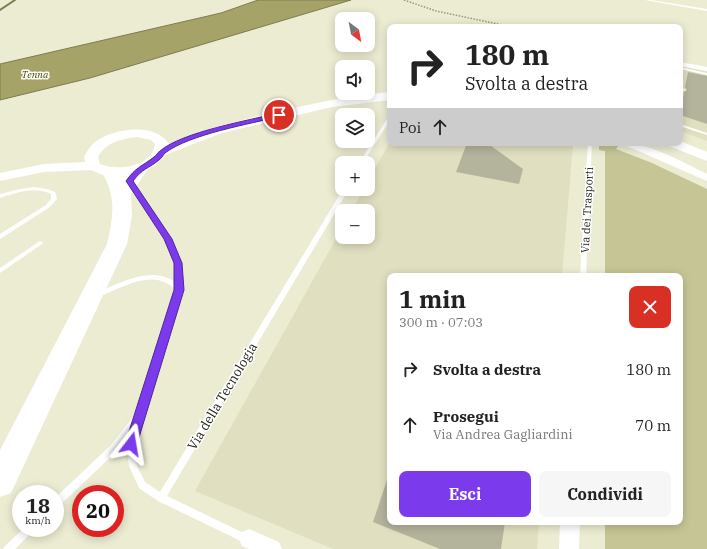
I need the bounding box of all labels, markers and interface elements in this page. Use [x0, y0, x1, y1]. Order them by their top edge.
north arrow [335, 12, 375, 52]
map controls [335, 12, 375, 244]
text: 180 m [465, 36, 549, 73]
icon: right [399, 40, 451, 92]
button: sound [335, 60, 375, 100]
water label: Tenna [22, 68, 49, 81]
text: Svolta a destra [465, 72, 588, 95]
pin [262, 98, 296, 132]
icon: arrive [268, 104, 290, 126]
button: layers [335, 108, 375, 148]
icon: ahead [429, 116, 451, 138]
text: Poi [399, 118, 421, 137]
button: + [335, 156, 375, 196]
street label: Via dei Trasporti [578, 166, 596, 253]
button: − [335, 204, 375, 244]
text: 1 min [399, 283, 466, 315]
button: close [629, 286, 671, 328]
text: 300 m · 07:03 [399, 314, 483, 331]
street label: Via della Tecnologia [184, 340, 261, 453]
icon: right [399, 358, 421, 380]
text: Svolta a destra [433, 360, 541, 379]
text: 180 m [626, 360, 671, 379]
text: Prosegui [433, 407, 499, 426]
icon: ahead [399, 414, 421, 436]
text: 70 m [635, 416, 671, 435]
position arrow [110, 423, 152, 465]
text: Via Andrea Gagliardini [433, 426, 573, 443]
button: Esci [399, 471, 531, 517]
button: Condividi [539, 471, 671, 517]
speed limit sign: 20 [72, 485, 124, 537]
text: 18 [26, 492, 50, 519]
text: km/h [25, 514, 51, 527]

